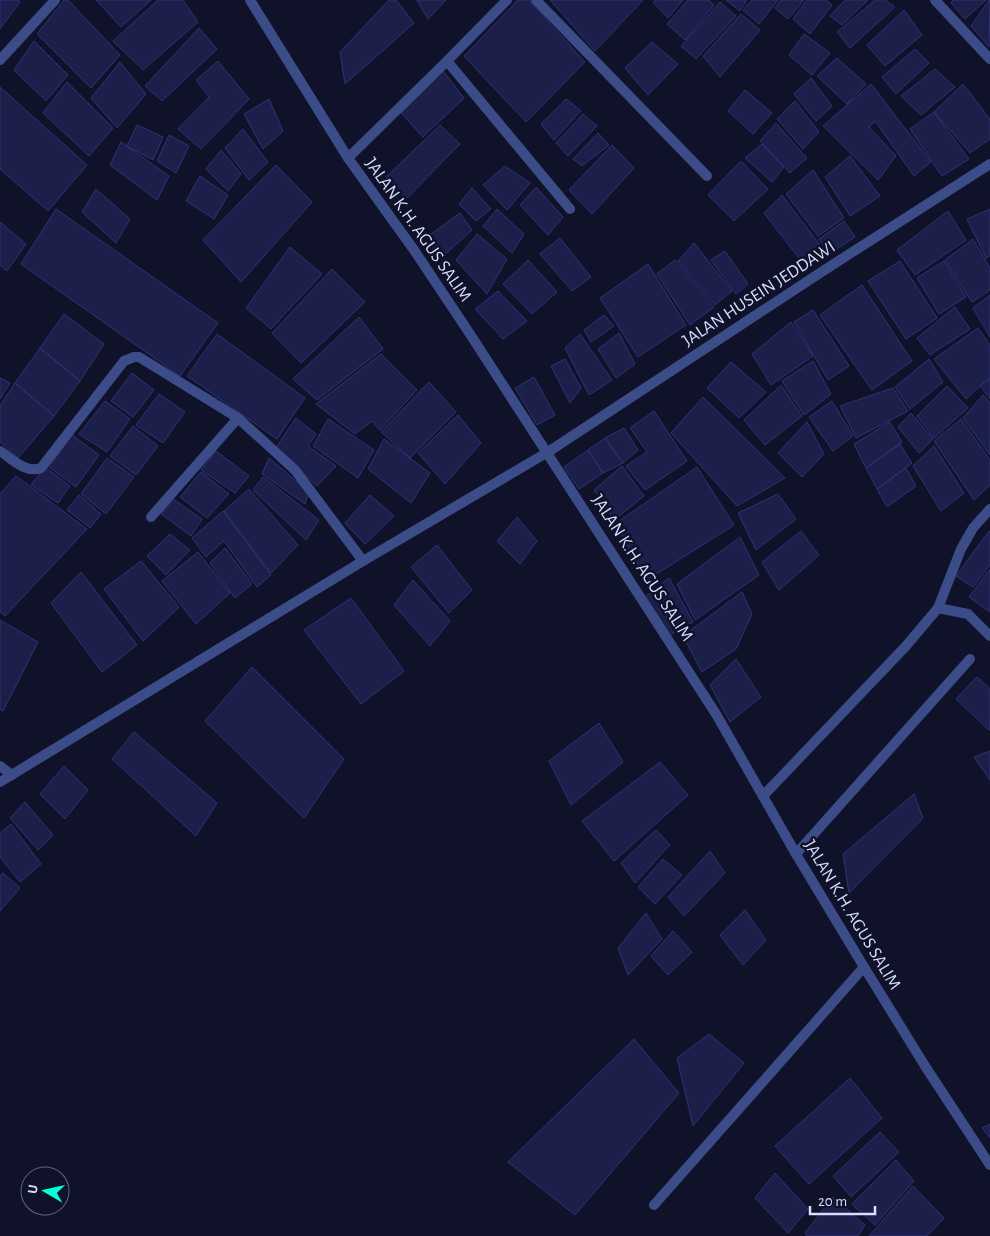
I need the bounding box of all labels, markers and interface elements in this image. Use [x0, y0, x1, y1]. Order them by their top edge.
street label: JALAN K.H. AGUS SALIM [362, 155, 474, 305]
street label: JALAN HUSEIN JEDDAWI [679, 238, 839, 350]
street label: JALAN K.H. AGUS SALIM [588, 491, 696, 645]
street label: JALAN K.H. AGUS SALIM [800, 837, 904, 993]
north arrow [20, 1166, 70, 1216]
text: U [26, 1184, 41, 1195]
scale bar [810, 1184, 875, 1216]
text: 20 m [818, 1194, 847, 1209]

